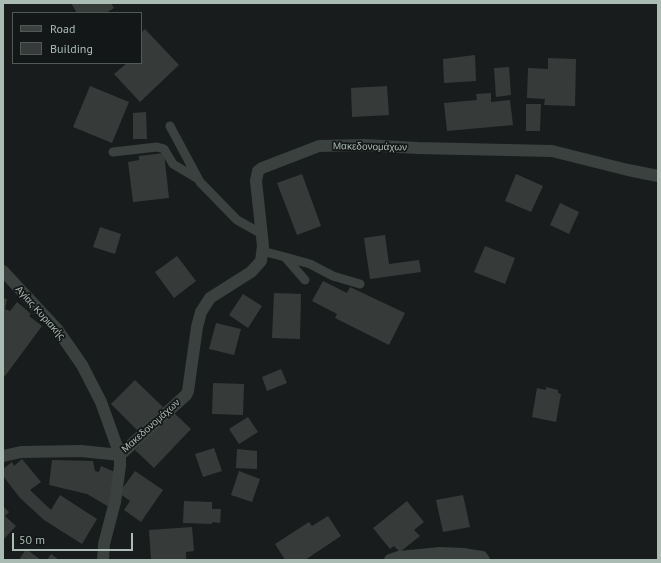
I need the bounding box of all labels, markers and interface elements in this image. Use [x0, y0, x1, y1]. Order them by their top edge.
legend [12, 12, 142, 64]
text: Road [50, 21, 75, 36]
text: Building [50, 41, 93, 56]
street label: Μακεδονομάχων [333, 140, 407, 154]
street label: Αγίας Κυριακής [13, 284, 67, 342]
street label: Μακεδονομάχων [119, 397, 183, 455]
scale bar [14, 525, 135, 551]
text: 50 m [19, 532, 45, 547]

